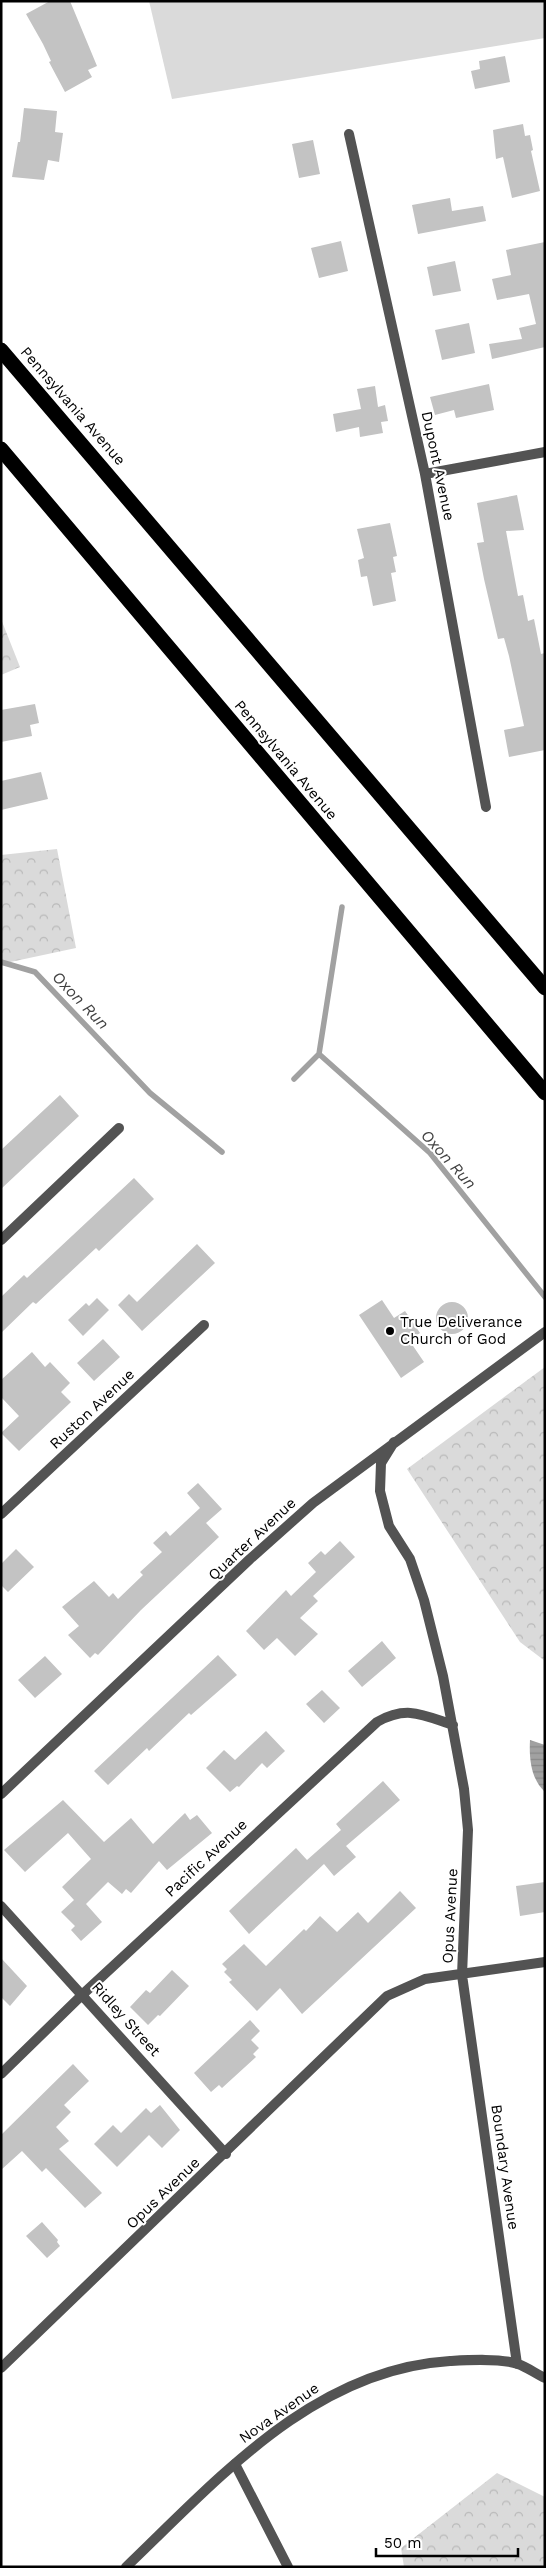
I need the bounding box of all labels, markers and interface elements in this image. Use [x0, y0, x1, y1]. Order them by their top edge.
street label: Pennsylvania Avenue [17, 343, 129, 469]
street label: Dupont Avenue [418, 410, 458, 522]
street label: Pennsylvania Avenue [231, 696, 341, 824]
water label: Oxon Run [48, 967, 113, 1033]
water label: Oxon Run [417, 1126, 480, 1193]
place label: True Deliverance Church of God [400, 1313, 522, 1348]
marker: True Deliverance Church of God [384, 1325, 396, 1337]
street label: Ruston Avenue [46, 1365, 138, 1453]
street label: Quarter Avenue [205, 1494, 299, 1584]
street label: Pacific Avenue [161, 1815, 251, 1901]
street label: Opus Avenue [439, 1868, 461, 1964]
street label: Ridley Street [88, 1978, 165, 2060]
street label: Boundary Avenue [487, 2103, 523, 2231]
street label: Opus Avenue [122, 2153, 204, 2233]
street label: Nova Avenue [236, 2379, 322, 2447]
scale bar [376, 2526, 518, 2558]
text: 50 m [384, 2534, 421, 2552]

